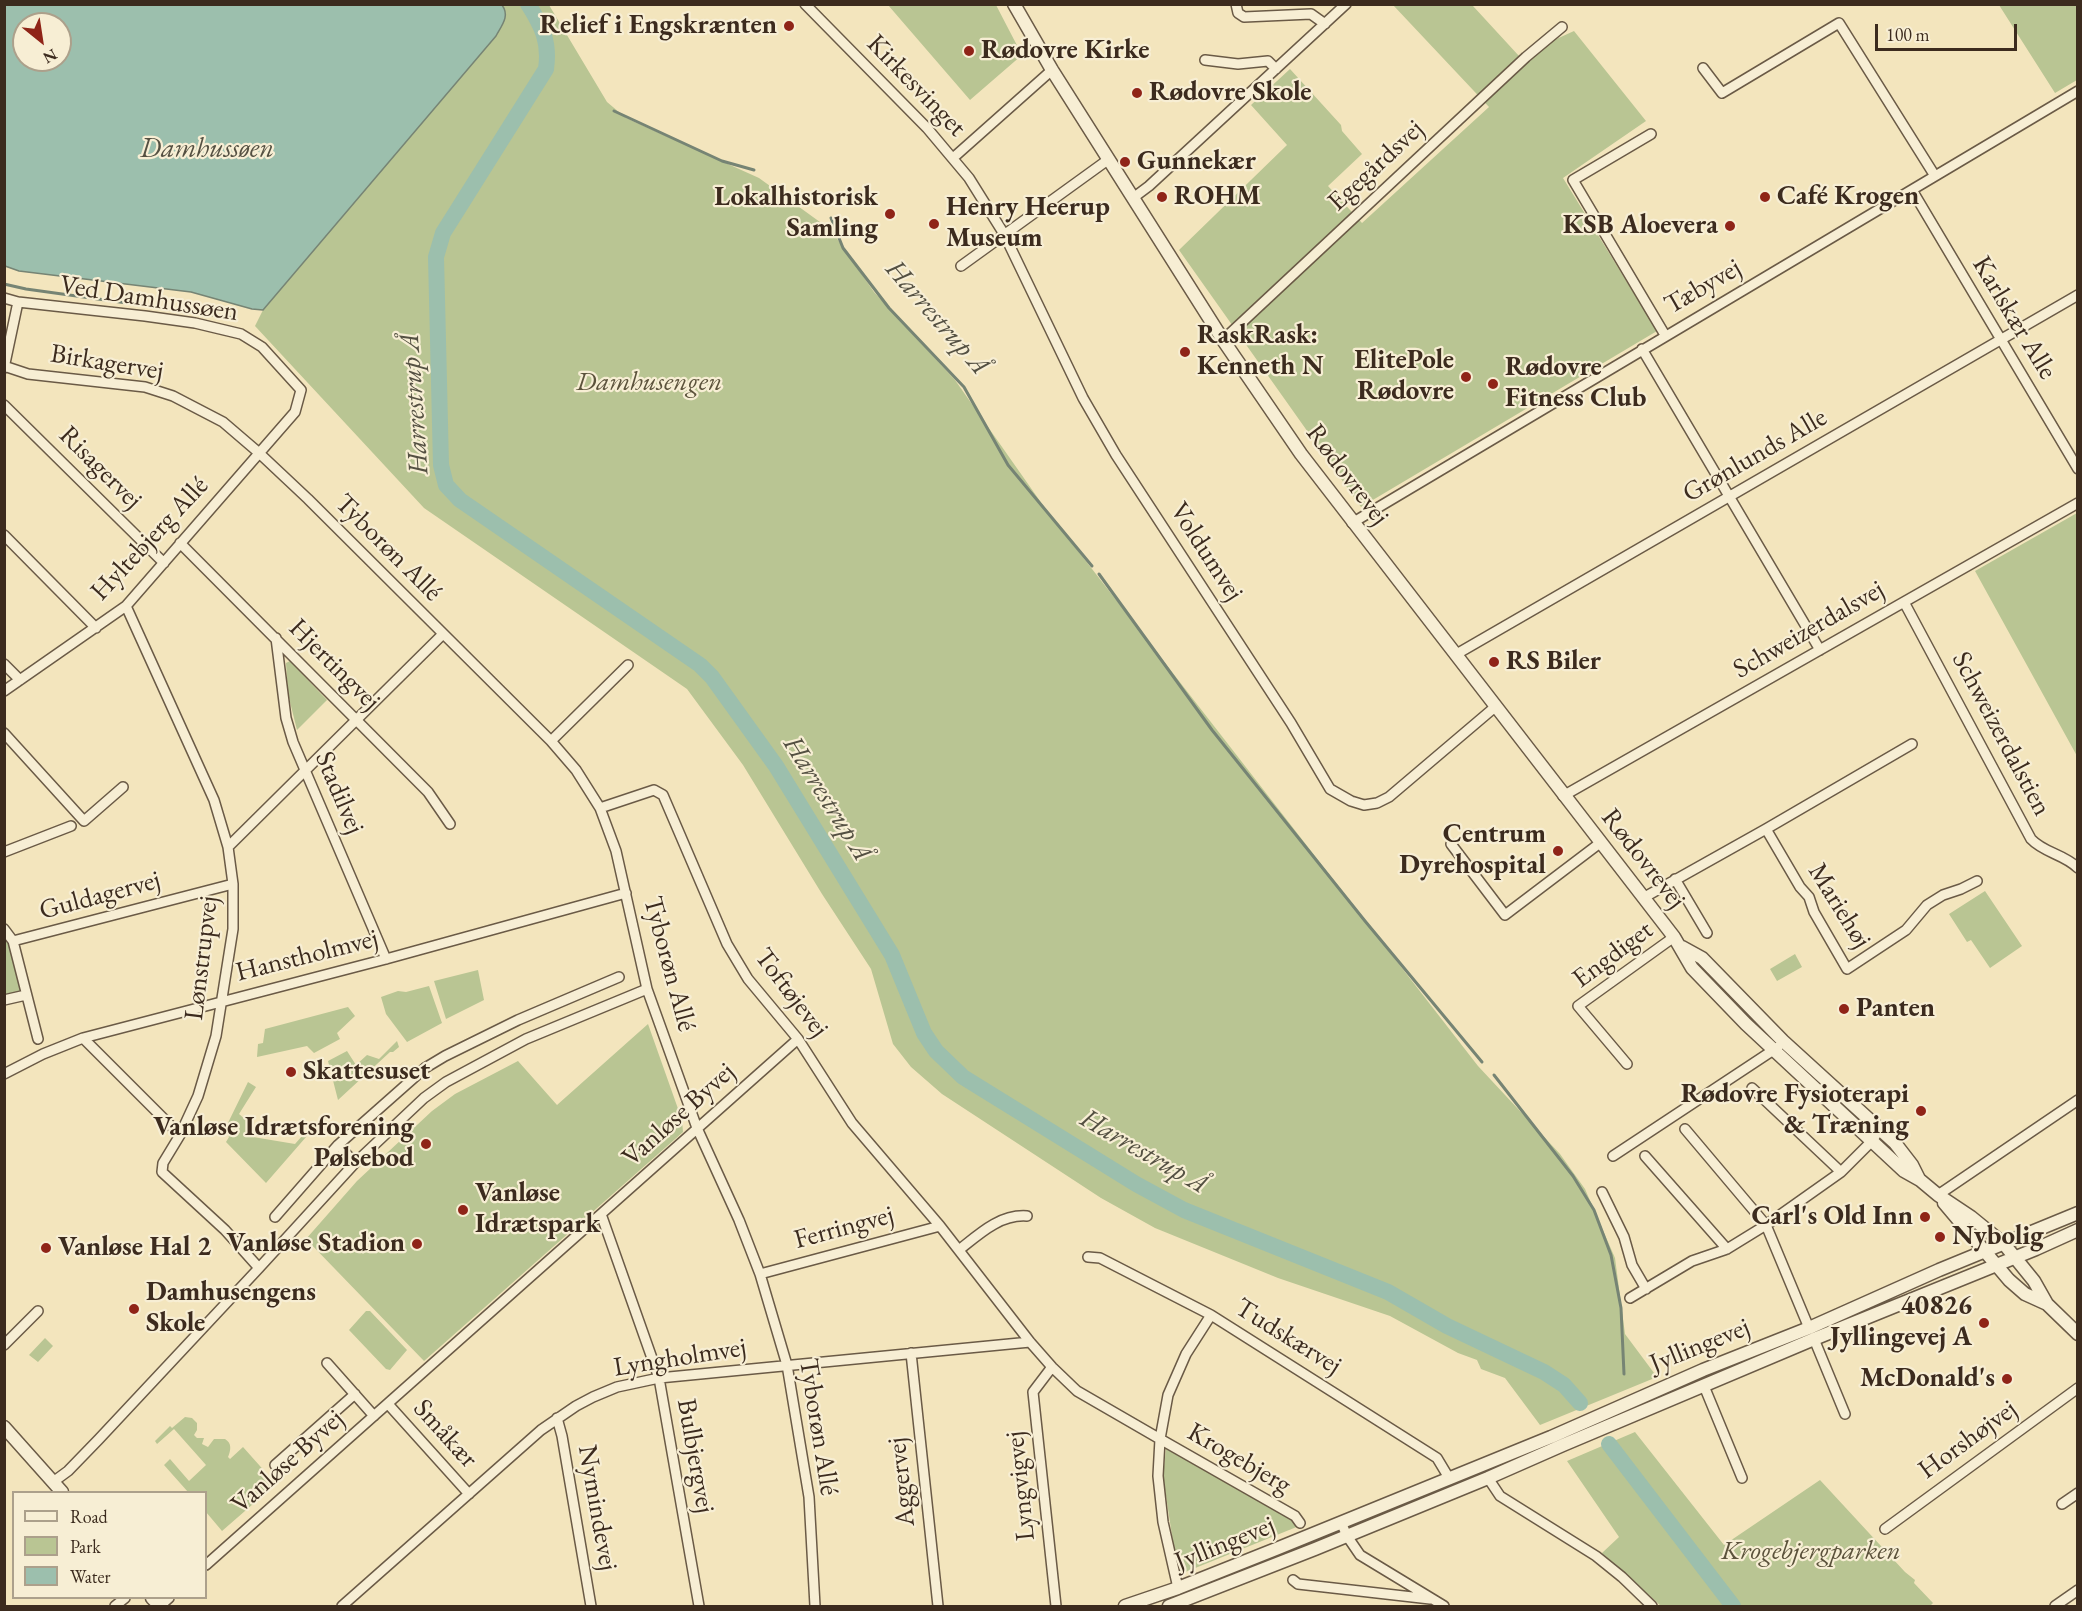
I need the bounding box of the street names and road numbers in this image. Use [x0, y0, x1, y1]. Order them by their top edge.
street label: Kirkesvinget [859, 28, 973, 144]
street label: Egegårdsvej [1321, 114, 1431, 218]
street label: Karlskær Alle [1965, 251, 2063, 385]
street label: Tæbyvej [1659, 252, 1747, 322]
street label: Ved Damhussøen [57, 269, 241, 329]
street label: Birkagervej [48, 338, 166, 388]
street label: Grønlunds Alle [1677, 402, 1833, 510]
street label: Rødovrevej [1299, 418, 1395, 532]
street label: Risagervej [52, 420, 148, 516]
street label: Hyltebjerg Allé [84, 470, 216, 608]
street label: Tyborøn Allé [328, 488, 448, 608]
street label: Voldumvej [1162, 497, 1250, 607]
street label: Schweizerdalsvej [1728, 574, 1890, 686]
street label: Hjertingvej [281, 612, 387, 718]
street label: Schweizerdalstien [1944, 646, 2058, 822]
street label: Stadilvej [307, 747, 371, 839]
street label: Rødovrevej [1594, 802, 1692, 916]
street label: Mariehøj [1800, 858, 1878, 954]
street label: Guldagervej [36, 864, 164, 928]
street label: Tyborøn Allé [635, 893, 703, 1035]
street label: Lønstrupvej [178, 894, 226, 1022]
street label: Engdiget [1566, 914, 1660, 996]
street label: Hanstholmvej [232, 923, 382, 989]
street label: Toftøjevej [747, 942, 835, 1044]
street label: Vanløse Byvej [616, 1056, 742, 1174]
street label: Ferringvej [791, 1199, 897, 1257]
street label: Tudskærvej [1229, 1292, 1347, 1382]
street label: Jyllingevej [1645, 1311, 1755, 1381]
street label: Lyngholmvej [611, 1332, 749, 1384]
street label: Tyborøn Allé [791, 1356, 845, 1498]
street label: Småkær [406, 1393, 484, 1475]
street label: Horshøjvej [1912, 1393, 2024, 1487]
street label: Bulbjergvej [669, 1396, 721, 1516]
street label: Vanløse Byvej [225, 1403, 351, 1521]
street label: Krogebjerg [1181, 1416, 1297, 1502]
street label: Lyngvigvej [999, 1430, 1043, 1542]
street label: Aggervej [881, 1436, 923, 1528]
street label: Nymindevej [570, 1443, 624, 1573]
street label: Jyllingevej [1170, 1509, 1280, 1579]

